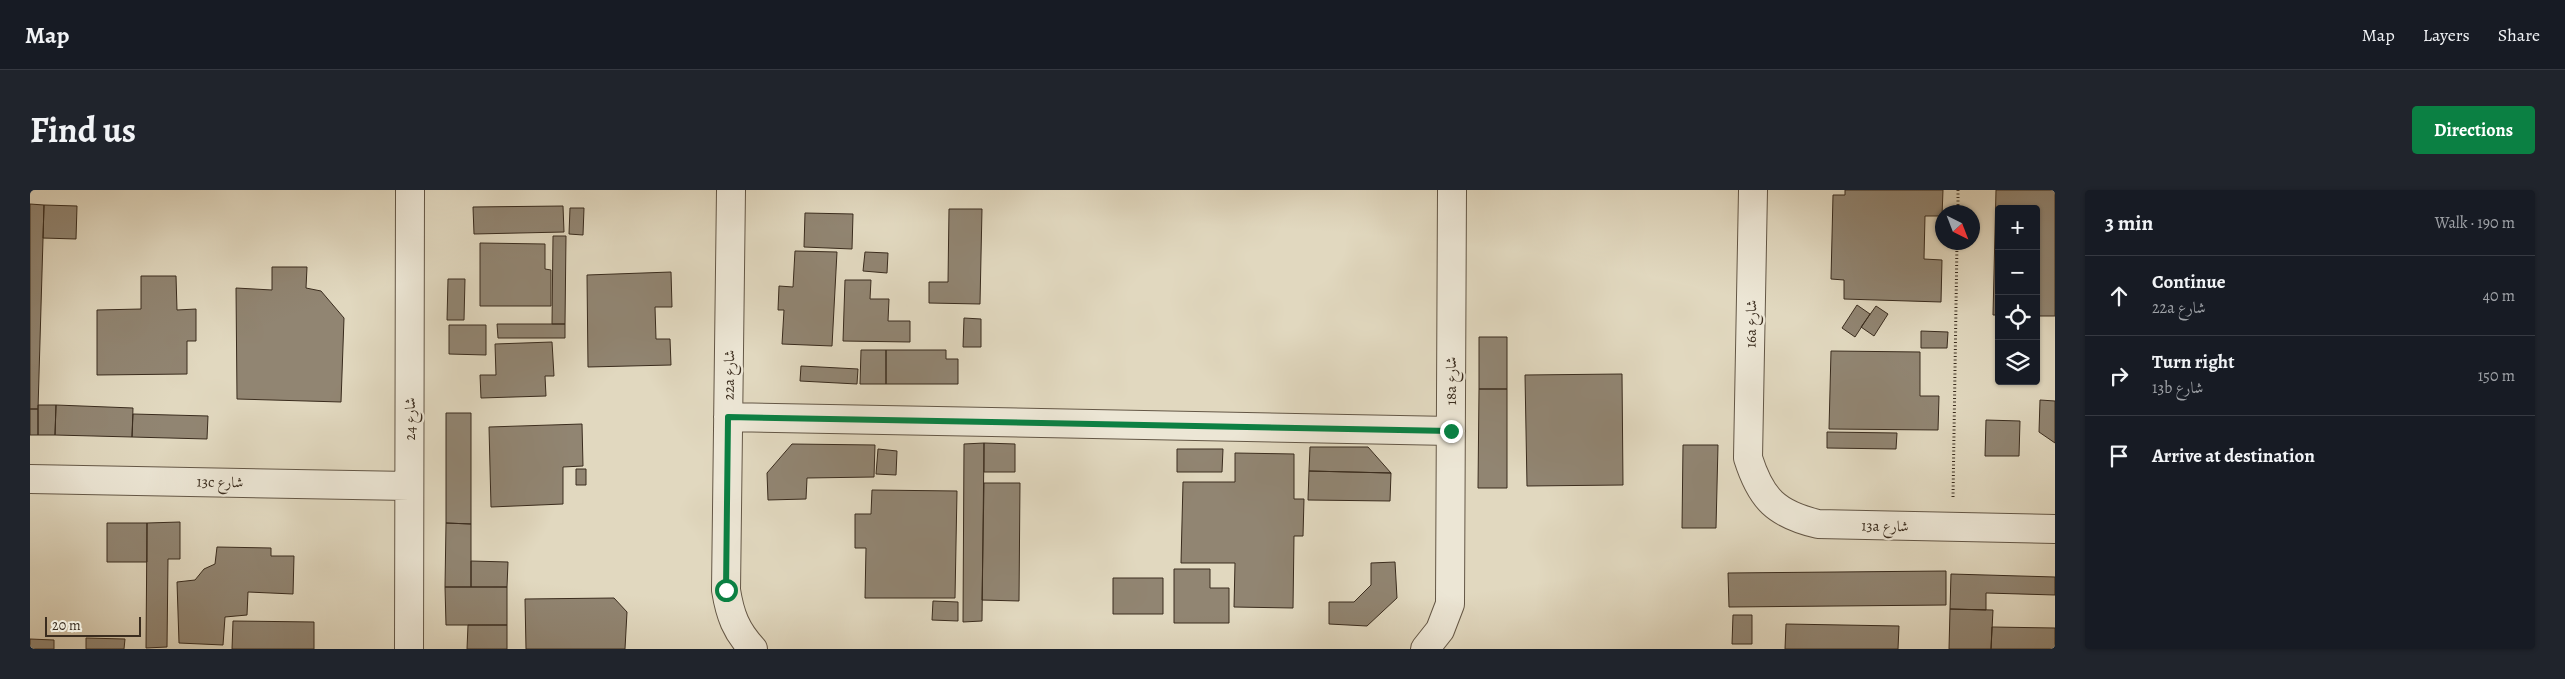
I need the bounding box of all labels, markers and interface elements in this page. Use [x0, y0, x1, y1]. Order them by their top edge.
text: Map [25, 19, 69, 51]
text: Map [2362, 23, 2395, 47]
text: Layers [2423, 23, 2470, 47]
text: Share [2498, 23, 2540, 47]
text: Find us [30, 106, 136, 154]
button: Directions [2412, 106, 2535, 154]
north arrow [1935, 205, 1980, 250]
map controls [1995, 205, 2040, 385]
button: + [1995, 205, 2040, 250]
text: 3 min [2105, 209, 2153, 237]
text: Walk · 190 m [2435, 212, 2515, 234]
button: − [1995, 250, 2040, 295]
text: Continue [2152, 269, 2226, 295]
icon: ahead [2105, 282, 2133, 310]
text: 40 m [2483, 285, 2515, 307]
button: locate [1995, 295, 2040, 340]
text: 22a شارع [2152, 297, 2206, 319]
street label: 16a شارع [1741, 300, 1764, 348]
button: layers [1995, 340, 2040, 385]
text: Turn right [2152, 349, 2234, 375]
street label: 22a شارع [719, 350, 742, 400]
street label: 18a شارع [1441, 357, 1464, 405]
icon: right [2105, 362, 2133, 390]
text: 150 m [2478, 365, 2515, 387]
text: 13b شارع [2152, 377, 2203, 399]
street label: شارع 24 [400, 398, 423, 440]
route end [1440, 420, 1463, 443]
icon: arrive [2105, 442, 2133, 470]
text: Arrive at destination [2152, 443, 2315, 469]
street label: 13c شارع [196, 472, 244, 495]
street label: 13a شارع [1861, 516, 1909, 539]
route start [715, 579, 738, 602]
scale bar [45, 614, 141, 637]
text: 20 m [52, 616, 81, 635]

